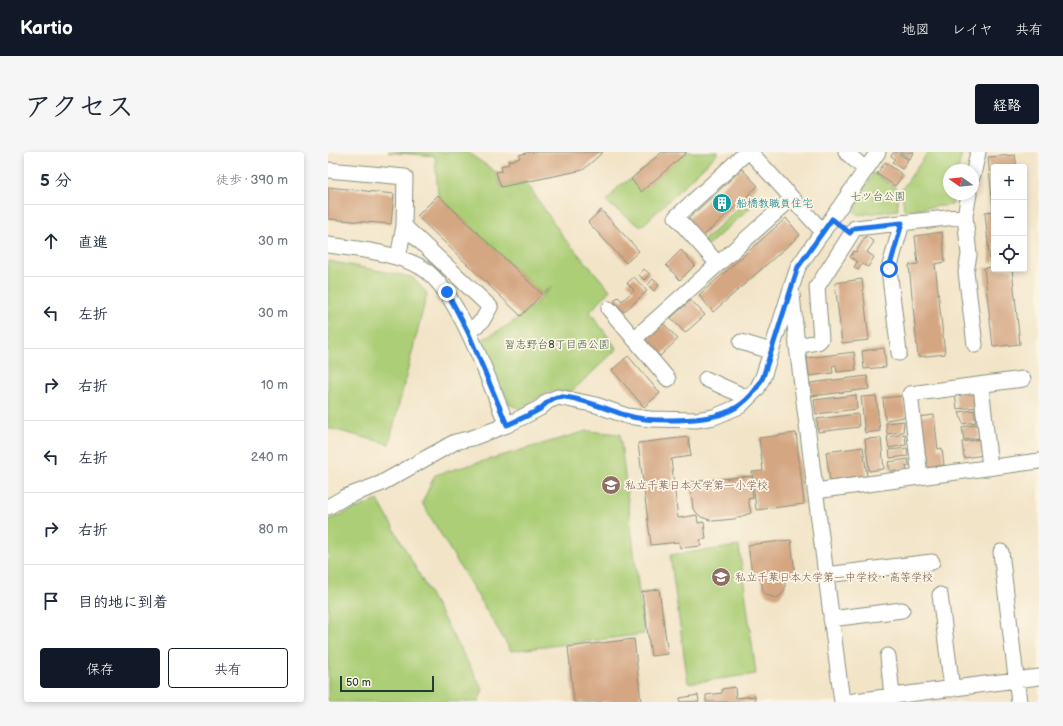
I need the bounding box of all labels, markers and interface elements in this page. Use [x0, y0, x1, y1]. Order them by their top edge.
text: Kartio [20, 17, 73, 40]
text: 地図 [902, 21, 930, 38]
text: レイヤ [952, 21, 993, 38]
text: 共有 [1015, 21, 1043, 38]
button: 経路 [975, 84, 1039, 124]
text: アクセス [24, 91, 134, 124]
north arrow [943, 164, 979, 200]
map controls [991, 164, 1027, 272]
button: + [991, 164, 1027, 200]
text: 5 分 [40, 171, 71, 191]
text: 徒歩 · 390 m [216, 172, 288, 188]
park label: 七ツ台公園 [851, 190, 906, 203]
building icon: 船橋教職員住宅 [711, 192, 733, 214]
place label: 船橋教職員住宅 [736, 197, 813, 210]
button: − [991, 200, 1027, 236]
icon: ahead [40, 230, 62, 252]
text: 直進 [78, 233, 108, 252]
text: 30 m [258, 233, 288, 249]
button: locate [991, 236, 1027, 272]
route start [880, 260, 898, 278]
route end [438, 283, 456, 301]
icon: left [40, 302, 62, 324]
text: 左折 [78, 305, 108, 324]
text: 30 m [258, 305, 288, 321]
park label: 習志野台8丁目西公園 [504, 338, 610, 351]
icon: right [40, 374, 62, 396]
text: 右折 [78, 377, 108, 396]
text: 10 m [261, 377, 288, 393]
icon: left [40, 446, 62, 468]
text: 左折 [78, 449, 108, 468]
text: 240 m [251, 449, 288, 465]
school or university icon: 私立千葉日本大学第一小学校 [600, 474, 622, 496]
place label: 私立千葉日本大学第一小学校 [625, 479, 768, 492]
icon: right [40, 518, 62, 540]
text: 右折 [78, 521, 108, 540]
text: 80 m [259, 521, 288, 537]
school or university icon: 私立千葉日本大学第一中学校・高等学校 [710, 566, 732, 588]
place label: 私立千葉日本大学第一中学校・高等学校 [735, 571, 933, 584]
icon: arrive [40, 590, 62, 612]
text: 目的地に到着 [78, 593, 168, 612]
button: 保存 [40, 648, 160, 688]
button: 共有 [168, 648, 288, 688]
scale bar [340, 674, 434, 693]
text: 50 m [346, 676, 371, 689]

